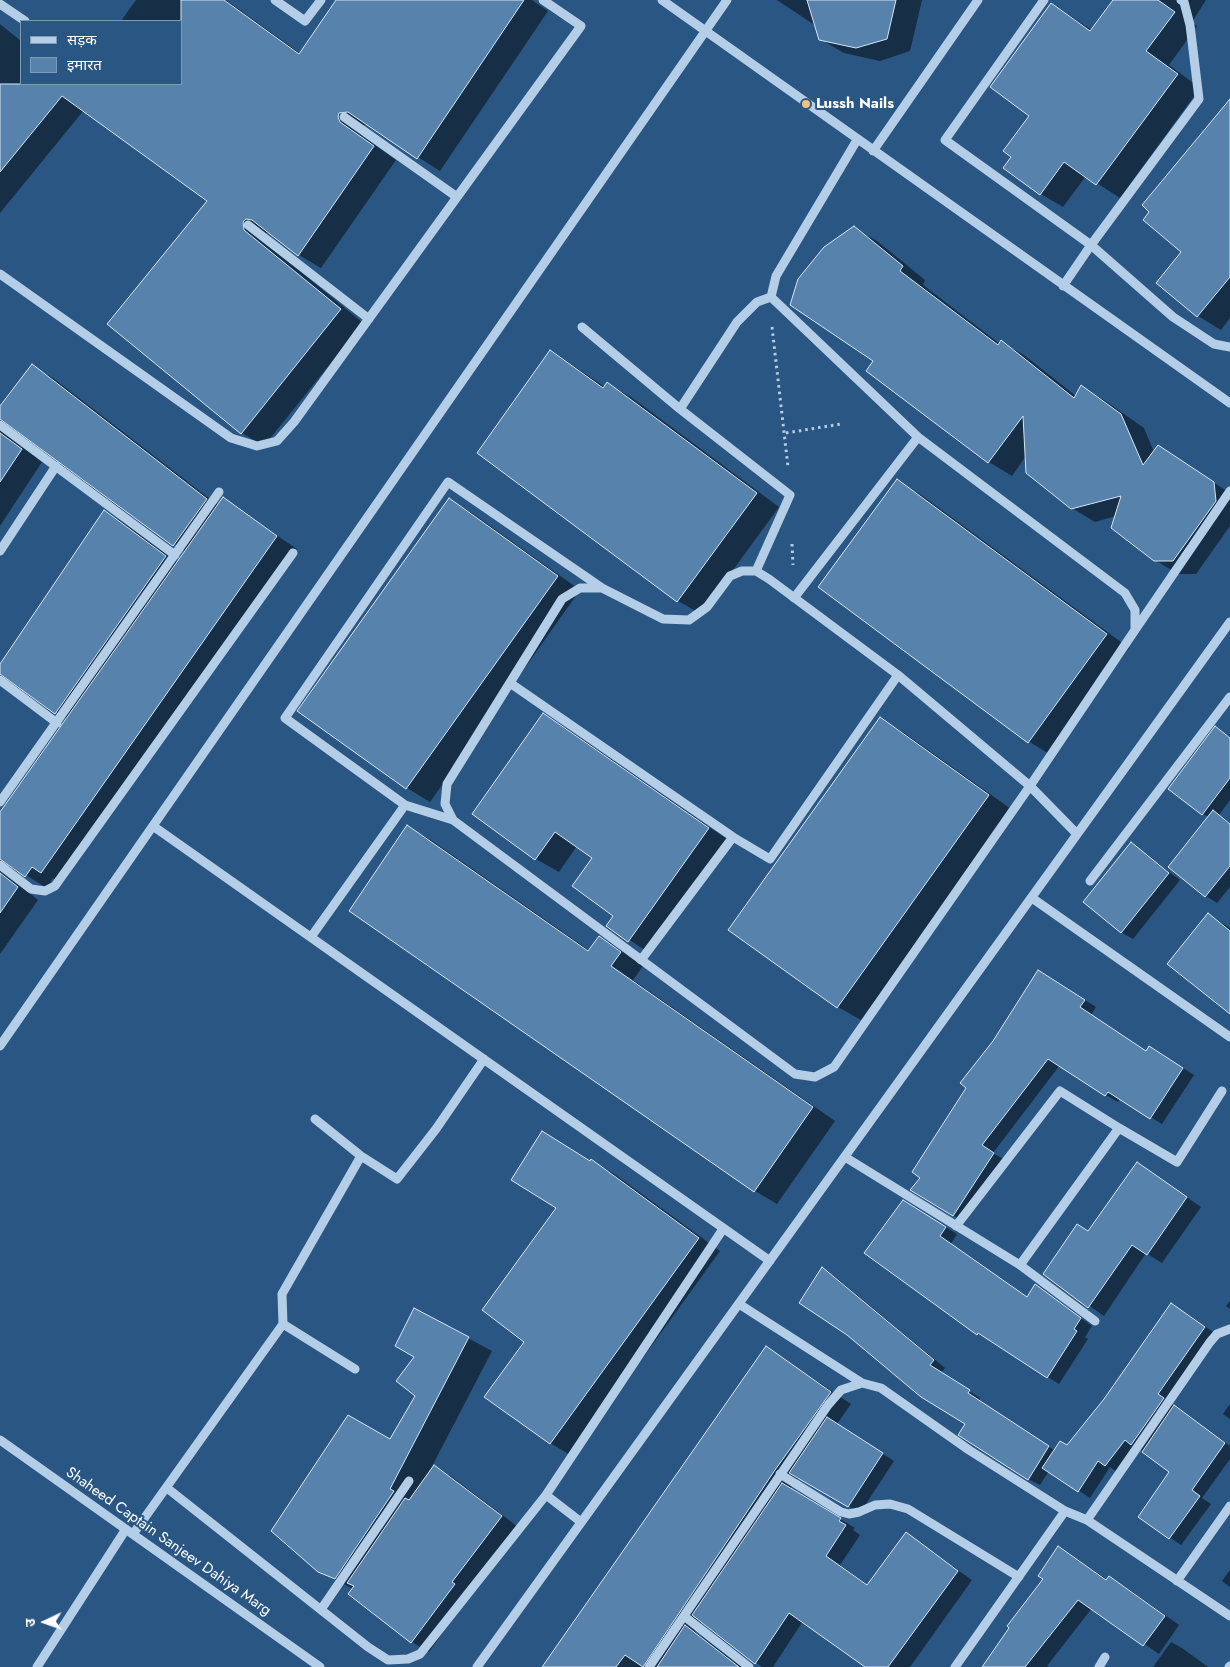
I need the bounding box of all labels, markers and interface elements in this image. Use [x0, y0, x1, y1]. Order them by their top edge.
legend [20, 20, 182, 85]
text: सड़क [67, 29, 97, 51]
text: इमारत [67, 54, 102, 76]
place label: Lussh Nails [816, 95, 894, 113]
marker: Lussh Nails [800, 98, 812, 110]
street label: Shaheed Captain Sanjeev Dahiya Marg [62, 1464, 274, 1620]
north arrow [20, 1597, 70, 1647]
text: उ [20, 1618, 40, 1627]

